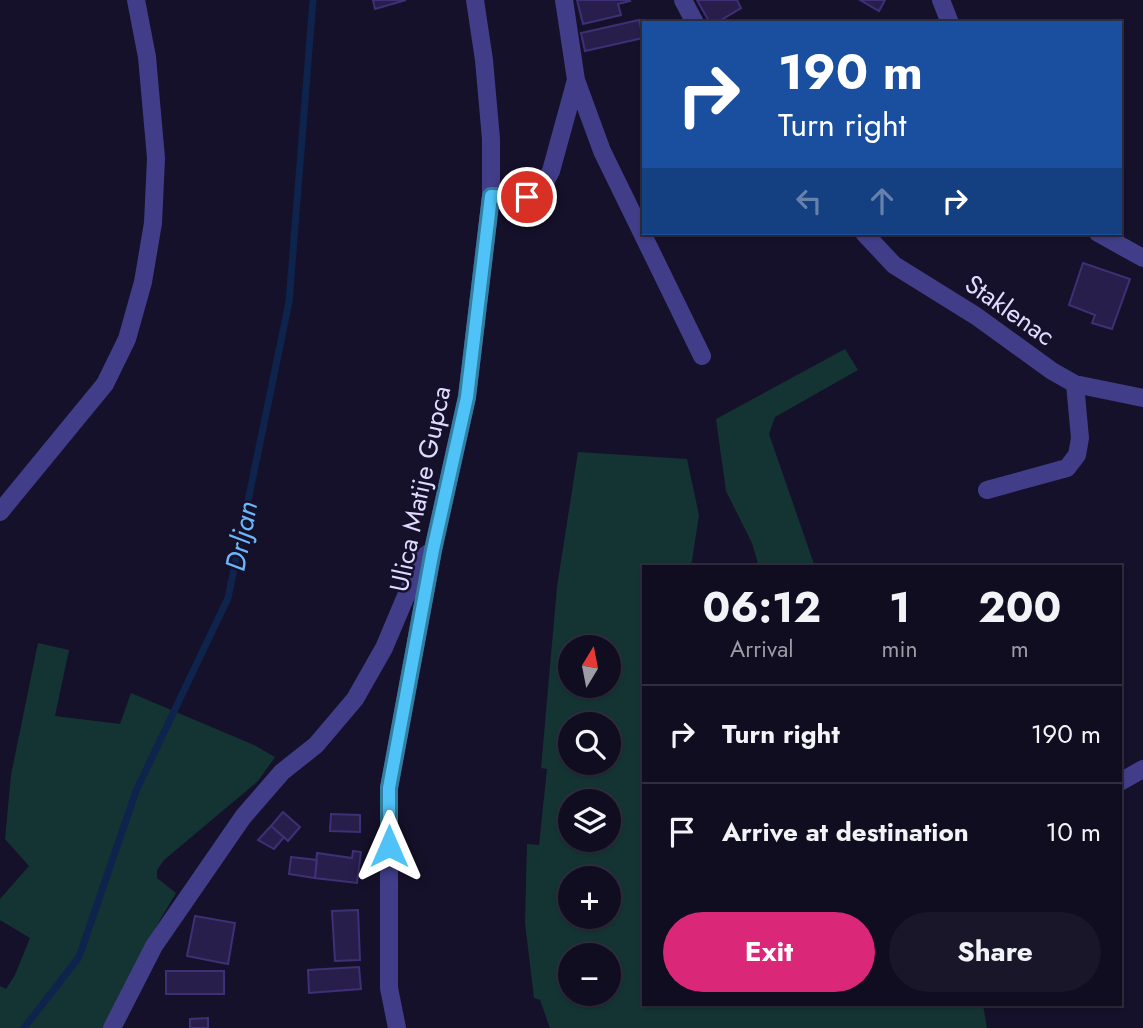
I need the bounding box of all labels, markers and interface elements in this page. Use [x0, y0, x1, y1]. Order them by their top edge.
text: 190 m [778, 37, 923, 107]
icon: right [663, 49, 754, 140]
text: Turn right [778, 102, 907, 148]
pin [497, 167, 557, 227]
icon: arrive [508, 178, 546, 216]
icon: left [790, 182, 828, 220]
icon: ahead [863, 182, 901, 220]
icon: right [936, 182, 974, 220]
street label: Staklenac [957, 265, 1063, 355]
street label: Ulica Matije Gupca [380, 383, 460, 595]
water label: Drljan [215, 498, 268, 575]
text: 06:12 [703, 577, 821, 638]
text: 1 [889, 577, 910, 638]
text: 200 [978, 577, 1061, 638]
text: Arrival [730, 632, 794, 666]
text: min [882, 632, 918, 666]
text: m [1011, 632, 1029, 666]
north arrow [558, 635, 621, 698]
map controls [558, 635, 621, 1006]
button: search [558, 712, 621, 775]
icon: right [663, 715, 701, 753]
text: Turn right [722, 715, 840, 753]
text: 190 m [1031, 715, 1101, 753]
button: layers [558, 789, 621, 852]
position arrow [352, 809, 426, 883]
icon: arrive [663, 813, 701, 851]
text: Arrive at destination [722, 813, 969, 851]
text: 10 m [1046, 813, 1101, 851]
button: + [558, 866, 621, 929]
button: Exit [663, 912, 875, 992]
button: Share [889, 912, 1101, 992]
button: − [558, 943, 621, 1006]

